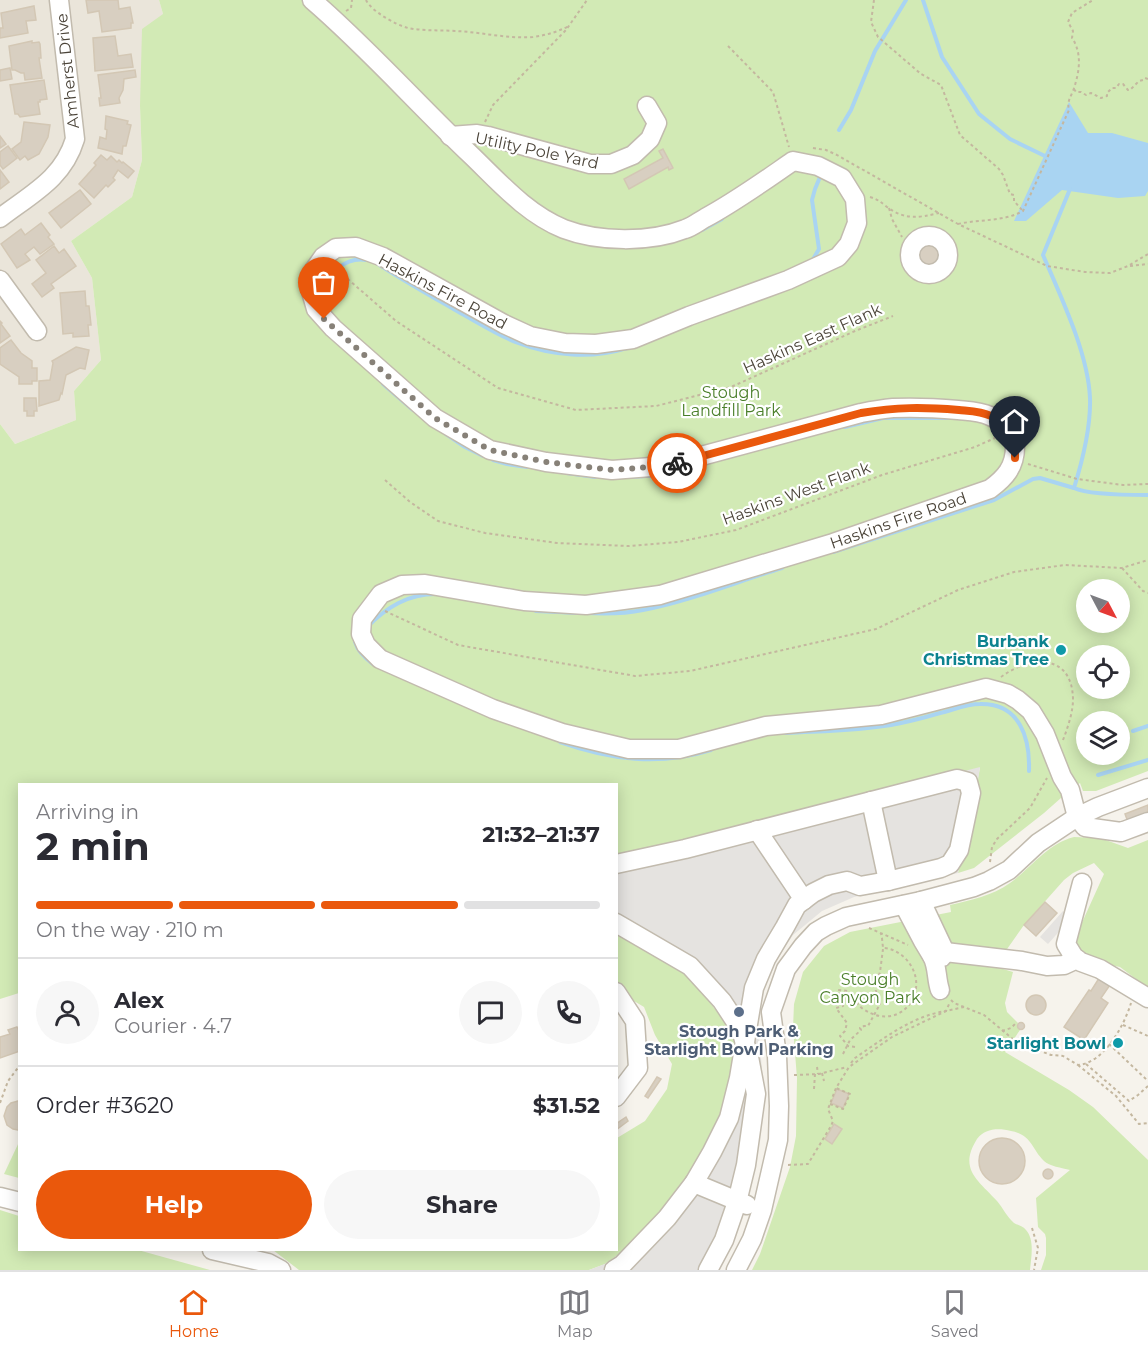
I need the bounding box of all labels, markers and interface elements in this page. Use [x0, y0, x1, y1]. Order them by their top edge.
street label: Amherst Drive [52, 12, 83, 129]
street label: Utility Pole Yard [473, 128, 600, 173]
street label: Haskins Fire Road [375, 249, 510, 333]
pin [298, 257, 349, 319]
icon: bag [307, 266, 340, 299]
street label: Haskins East Flank [740, 299, 885, 378]
park label: Stough Landfill Park [681, 383, 781, 420]
pin [989, 396, 1040, 458]
icon: home [998, 405, 1031, 438]
courier [647, 433, 707, 493]
icon: bike [661, 447, 694, 480]
street label: Haskins West Flank [720, 458, 873, 529]
street label: Haskins Fire Road [827, 488, 969, 553]
north arrow [1076, 579, 1130, 633]
map controls [1076, 579, 1130, 765]
place label: Burbank Christmas Tree [923, 632, 1050, 669]
marker: Burbank Christmas Tree [1054, 643, 1068, 657]
button: locate [1076, 645, 1130, 699]
button: layers [1076, 711, 1130, 765]
text: Arriving in [36, 800, 139, 824]
text: 21:32–21:37 [482, 821, 600, 848]
text: 2 min [36, 822, 150, 870]
text: On the way · 210 m [36, 918, 224, 942]
park label: Stough Canyon Park [819, 970, 921, 1007]
button: person [36, 981, 99, 1044]
button: chat [459, 981, 522, 1044]
button: phone [537, 981, 600, 1044]
text: Alex [114, 987, 164, 1014]
marker: Stough Park & Starlight Bowl Parking [732, 1005, 746, 1019]
text: Courier · 4.7 [114, 1014, 232, 1038]
place label: Stough Park & Starlight Bowl Parking [644, 1022, 834, 1059]
place label: Starlight Bowl [987, 1034, 1106, 1053]
marker: Starlight Bowl [1111, 1036, 1125, 1050]
text: Order #3620 [36, 1092, 174, 1119]
text: $31.52 [533, 1092, 600, 1119]
button: Help [36, 1170, 312, 1239]
button: Share [324, 1170, 600, 1239]
tab: Home [169, 1286, 219, 1341]
tab: Map [557, 1286, 593, 1341]
tab: Saved [931, 1286, 979, 1341]

